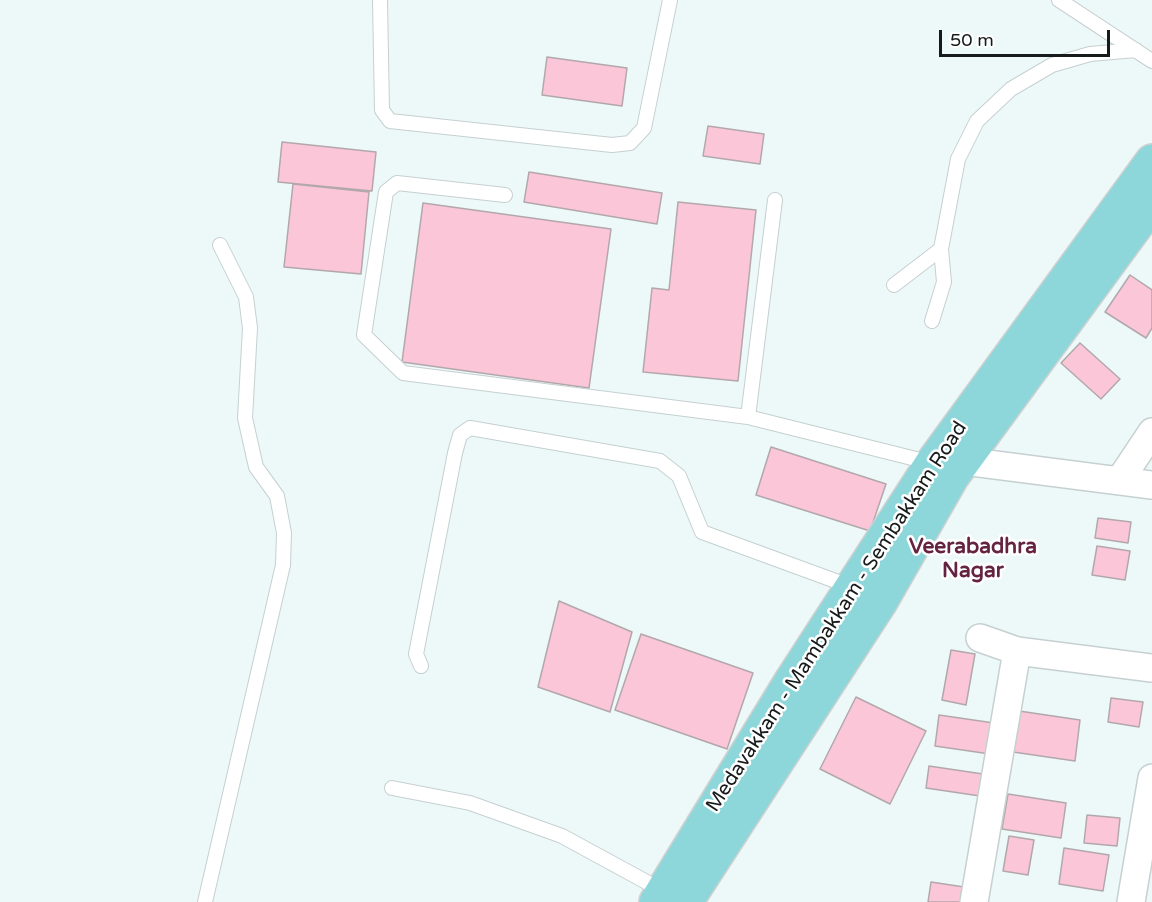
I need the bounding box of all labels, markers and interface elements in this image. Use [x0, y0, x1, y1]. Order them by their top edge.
scale bar [942, 18, 1113, 56]
text: 50 m [950, 29, 994, 51]
street label: Medavakkam - Mambakkam - Sembakkam Road [702, 417, 972, 817]
district label: Veerabadhra Nagar [909, 534, 1037, 584]

